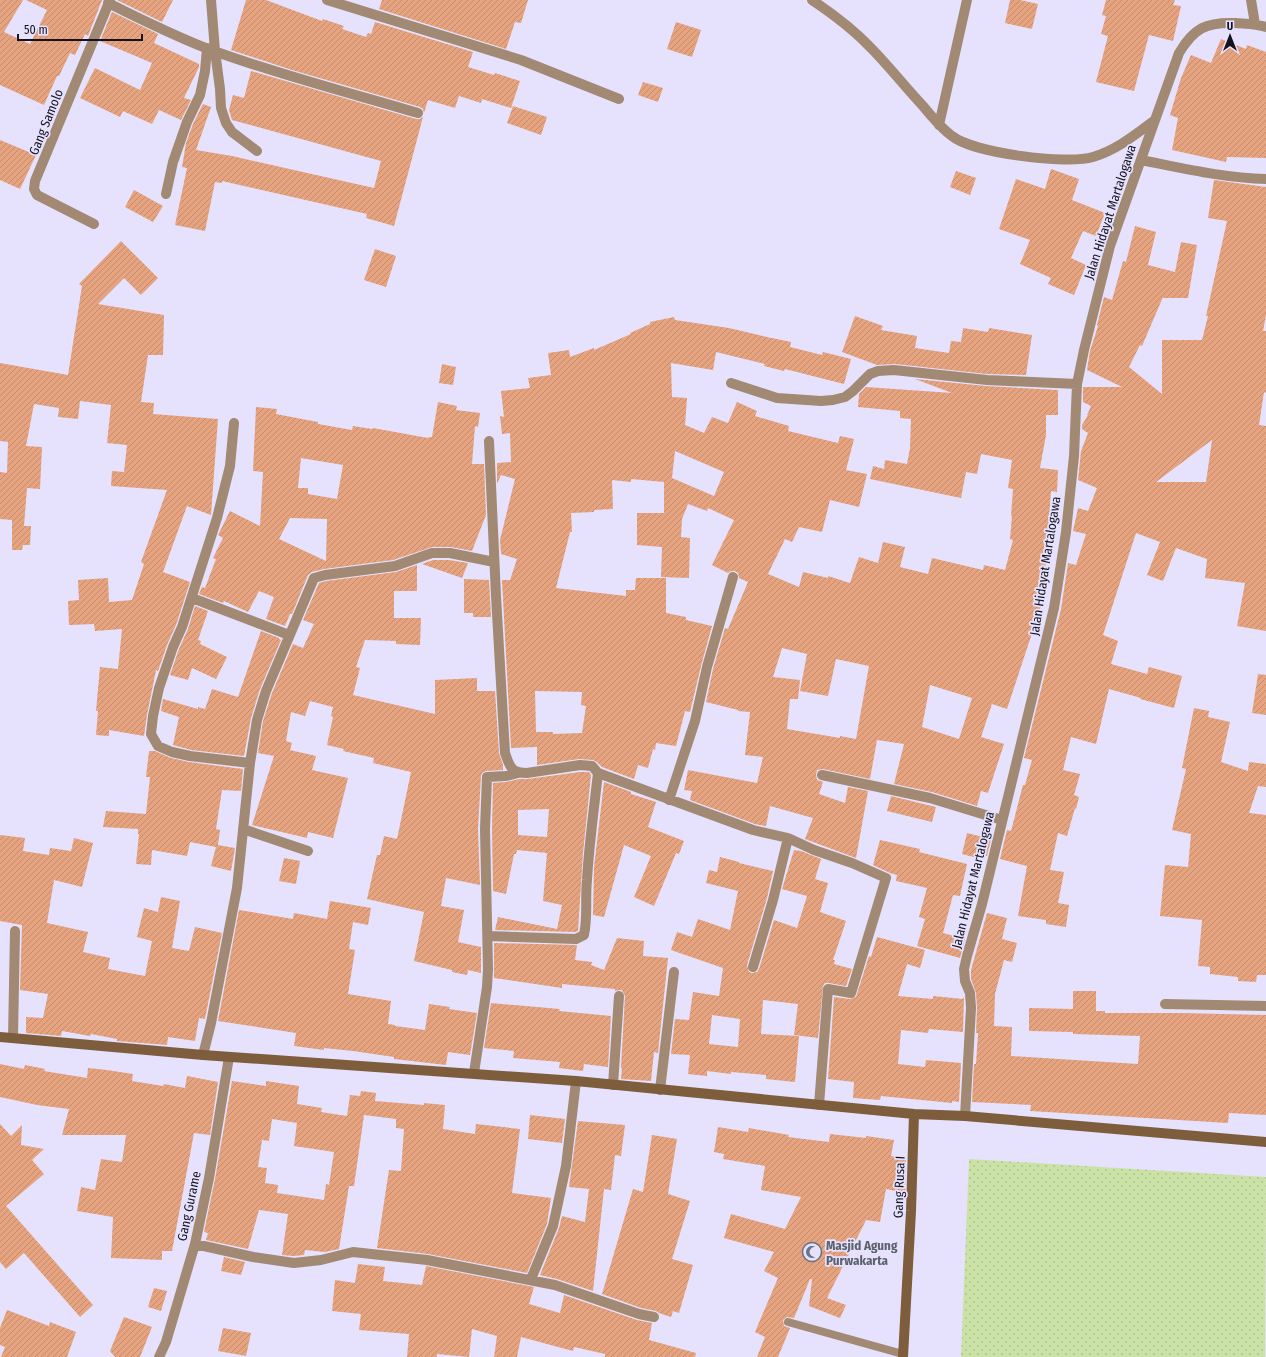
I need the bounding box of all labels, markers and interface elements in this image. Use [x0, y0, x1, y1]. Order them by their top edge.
scale bar [18, 16, 142, 42]
north arrow [1210, 16, 1250, 56]
text: U [1227, 20, 1233, 33]
text: 50 m [24, 23, 48, 37]
street label: Gang Samolo [26, 87, 66, 157]
street label: Jalan Hidayat Martalogawa [1081, 143, 1139, 281]
street label: Jalan Hidayat Martalogawa [1027, 495, 1063, 637]
street label: Jalan Hidayat Martalogawa [949, 810, 997, 950]
street label: Gang Rusa I [890, 1156, 908, 1218]
street label: Gang Gurame [174, 1170, 204, 1242]
place label: Masjid Agung Purwakarta [826, 1238, 898, 1268]
mosque icon: Masjid Agung Purwakarta [801, 1241, 823, 1263]

